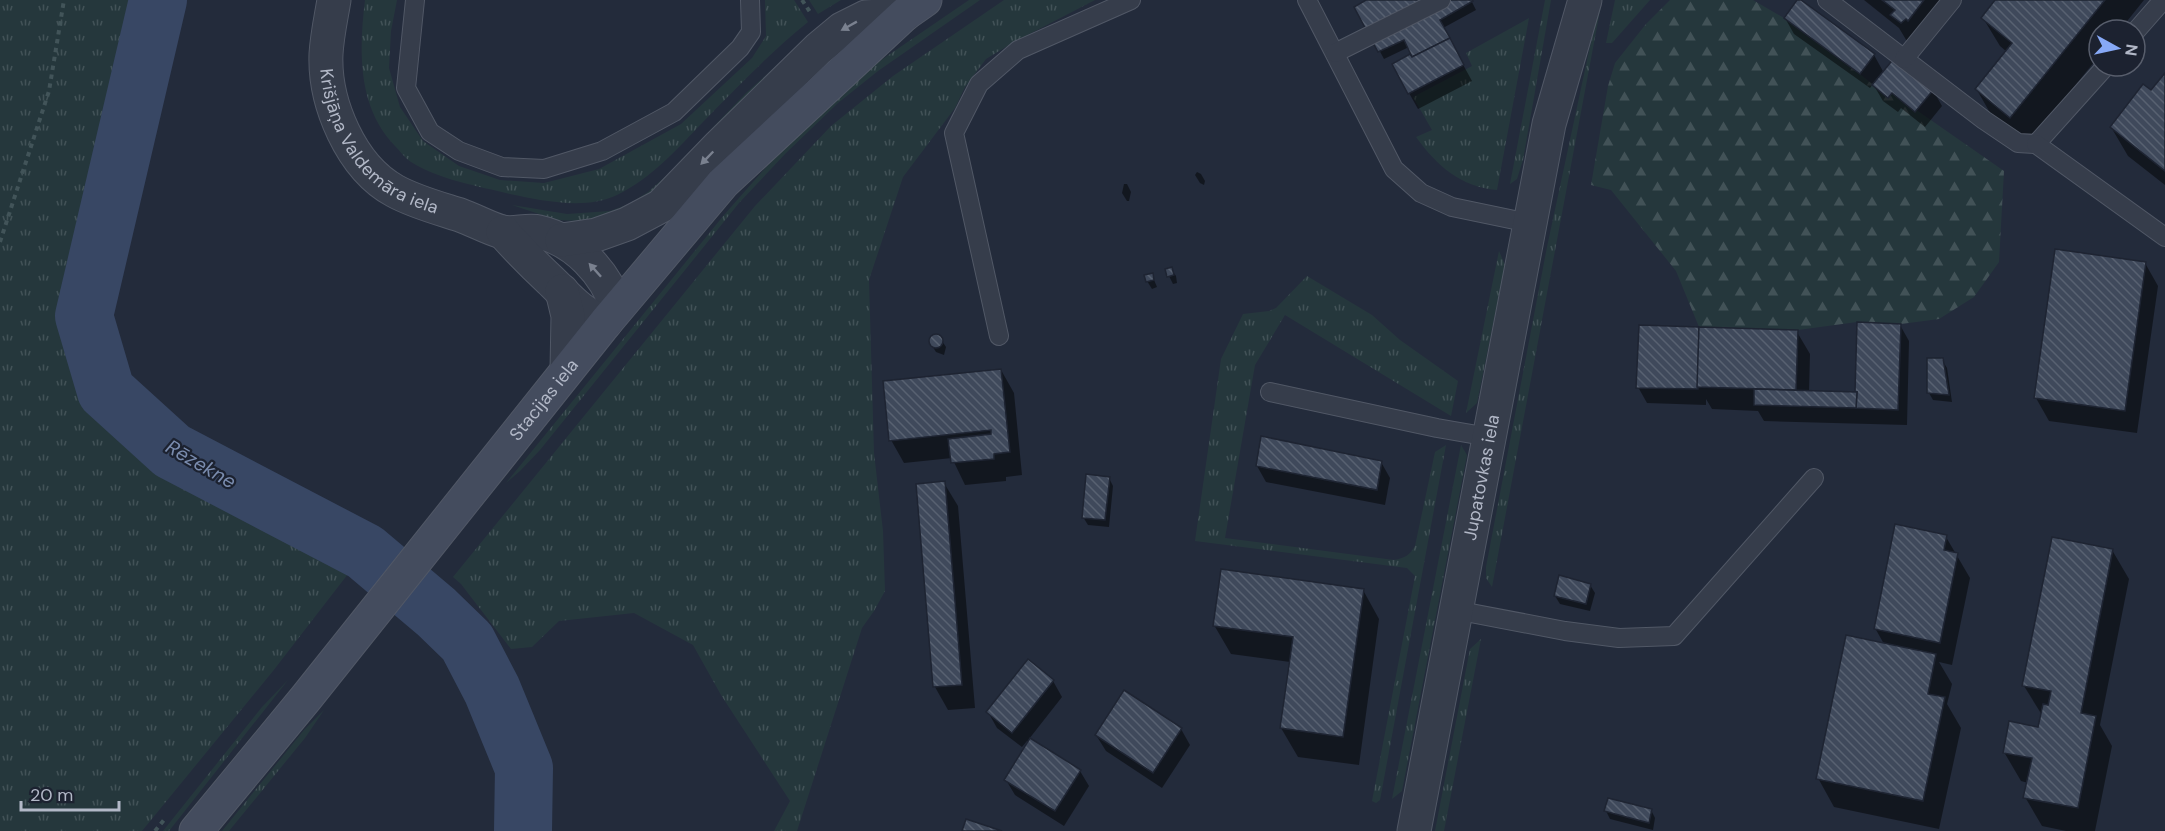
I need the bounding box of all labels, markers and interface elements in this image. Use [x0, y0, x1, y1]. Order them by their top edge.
north arrow [2087, 18, 2147, 78]
one-way arrow [840, 21, 857, 31]
text: N [2120, 43, 2143, 57]
street label: Krišjāņa Valdemāra iela [314, 67, 441, 219]
one-way arrow [700, 151, 714, 166]
one-way arrow [589, 262, 602, 277]
street label: Stacijas iela [504, 354, 584, 446]
street label: Jupatovkas iela [1458, 412, 1505, 542]
water label: Rēzekne [161, 434, 241, 494]
scale bar [21, 774, 118, 812]
text: 20 m [30, 783, 73, 807]

